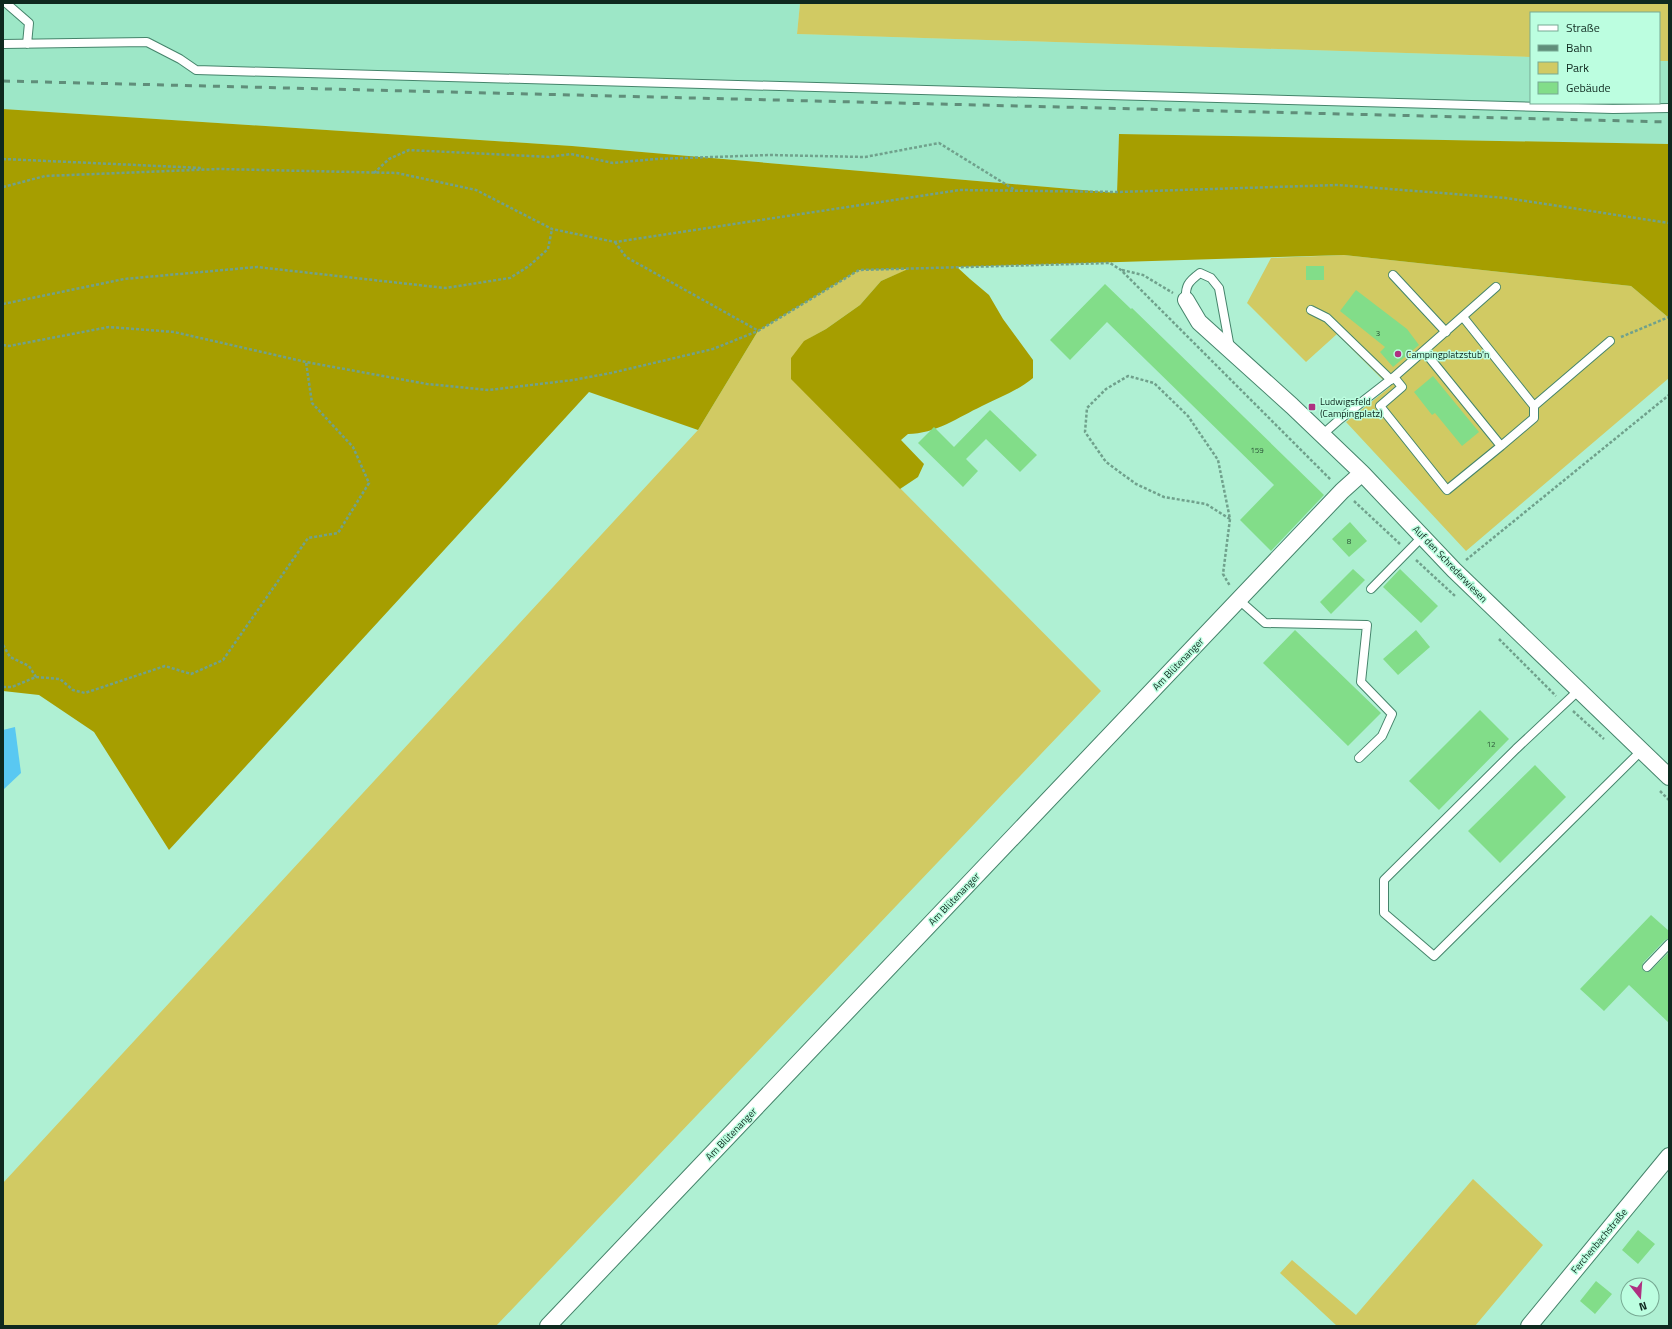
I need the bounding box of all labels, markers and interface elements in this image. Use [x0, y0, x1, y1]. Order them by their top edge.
legend [1530, 12, 1660, 104]
text: Straße [1566, 18, 1600, 37]
text: Bahn [1566, 38, 1592, 57]
text: Park [1566, 58, 1589, 77]
text: Gebäude [1566, 78, 1611, 97]
house number: 3 [1376, 327, 1380, 339]
place label: Campingplatzstub'n [1406, 347, 1489, 362]
marker: Campingplatzstub'n [1393, 349, 1403, 359]
place label: Ludwigsfeld (Campingplatz) [1320, 394, 1383, 421]
marker: Ludwigsfeld (Campingplatz) [1307, 402, 1317, 412]
house number: 159 [1250, 444, 1264, 456]
street label: Auf den Schrederwiesen [1409, 522, 1491, 606]
house number: 8 [1347, 535, 1352, 547]
street label: Am Blütenanger [1149, 634, 1207, 694]
house number: 12 [1487, 738, 1495, 750]
street label: Am Blütenanger [925, 869, 983, 929]
street label: Am Blütenanger [702, 1104, 760, 1164]
street label: Ferchenbachstraße [1567, 1205, 1631, 1277]
north arrow [1620, 1277, 1660, 1317]
text: N [1637, 1298, 1649, 1315]

